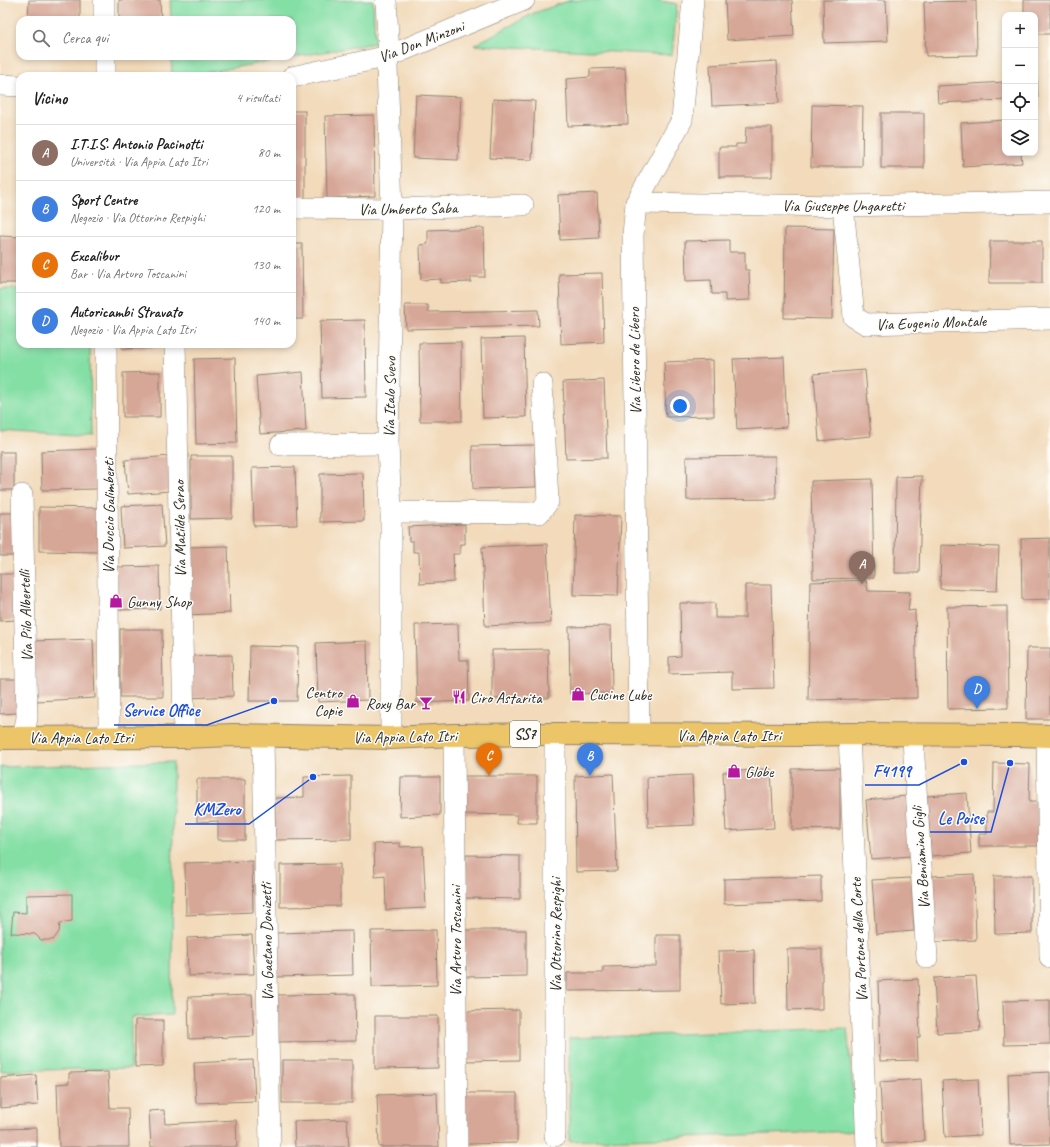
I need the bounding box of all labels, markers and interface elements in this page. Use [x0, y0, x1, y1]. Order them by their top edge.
map controls [1002, 12, 1038, 156]
button: + [1002, 12, 1038, 48]
search box [16, 16, 296, 60]
street label: Via Don Minzoni [376, 16, 469, 67]
icon: search [30, 27, 52, 49]
text: Cerca qui [62, 29, 108, 48]
button: − [1002, 48, 1038, 84]
button: locate [1002, 84, 1038, 120]
text: Vicino [32, 88, 67, 109]
text: 4 risultati [236, 90, 280, 106]
button: layers [1002, 120, 1038, 156]
text: I.T.I.S. Antonio Pacinotti [70, 135, 203, 154]
text: A [42, 145, 48, 161]
text: 80 m [258, 145, 280, 161]
text: Università · Via Appia Lato Itri [70, 154, 208, 170]
text: Sport Centre [70, 191, 137, 210]
street label: Via Giuseppe Ungaretti [782, 196, 906, 216]
street label: Via Umberto Saba [358, 198, 459, 220]
text: B [42, 201, 48, 217]
text: 120 m [252, 201, 280, 217]
text: Negozio · Via Ottorino Respighi [70, 210, 205, 226]
text: Excalibur [70, 247, 119, 266]
text: C [42, 257, 48, 273]
text: 130 m [252, 257, 280, 273]
text: Bar · Via Arturo Toscanini [70, 266, 186, 282]
text: Autoricambi Stravato [70, 303, 182, 322]
street label: Via Libero de Libero [624, 306, 646, 415]
street label: Via Eugenio Montale [876, 311, 988, 335]
text: D [41, 313, 49, 329]
text: 140 m [252, 313, 280, 329]
text: Negozio · Via Appia Lato Itri [70, 322, 196, 338]
street label: Via Italo Svevo [379, 355, 401, 438]
your location [670, 396, 690, 416]
street label: Via Duccio Galimberti [99, 456, 119, 574]
street label: Via Matilde Serao [169, 478, 191, 578]
pin: A [849, 551, 875, 584]
street label: Via Pilo Albertelli [14, 568, 38, 662]
place label: Gunny Shop [127, 592, 192, 612]
shop icon: Gunny Shop [108, 593, 124, 609]
pin: D [964, 676, 990, 709]
place label: Centro Copie [305, 683, 344, 721]
place label: Cucine Lube [589, 685, 653, 705]
shop icon: Cucine Lube [570, 686, 586, 702]
place label: Ciro Astarita [470, 688, 543, 708]
restaurant icon: Ciro Astarita [451, 689, 467, 705]
shop icon: Centro Copie [345, 693, 361, 709]
place label: Roxy Bar [366, 694, 416, 714]
bar icon: Roxy Bar [418, 695, 434, 711]
callout: Service Office [114, 696, 207, 725]
text: Service Office [123, 700, 202, 721]
road number: SS7 [510, 721, 540, 747]
street label: Via Appia Lato Itri [353, 726, 459, 748]
street label: Via Appia Lato Itri [677, 726, 783, 746]
street label: Via Appia Lato Itri [29, 728, 135, 748]
pin: C [476, 743, 502, 776]
pin: B [577, 743, 603, 776]
callout: F4199 [865, 756, 919, 785]
text: F4199 [873, 761, 914, 782]
place label: Globe [745, 762, 775, 782]
shop icon: Globe [726, 763, 742, 779]
callout: KMZero [185, 795, 249, 824]
text: KMZero [193, 799, 243, 820]
callout: Le Poise [930, 803, 991, 832]
street label: Via Beniamino Gigli [907, 804, 935, 910]
text: Le Poise [938, 808, 986, 829]
street label: Via Ottorino Respighi [546, 875, 566, 993]
street label: Via Portone della Corte [846, 876, 872, 1002]
street label: Via Gaetano Donizetti [256, 881, 278, 1001]
street label: Via Arturo Toscanini [446, 884, 466, 996]

